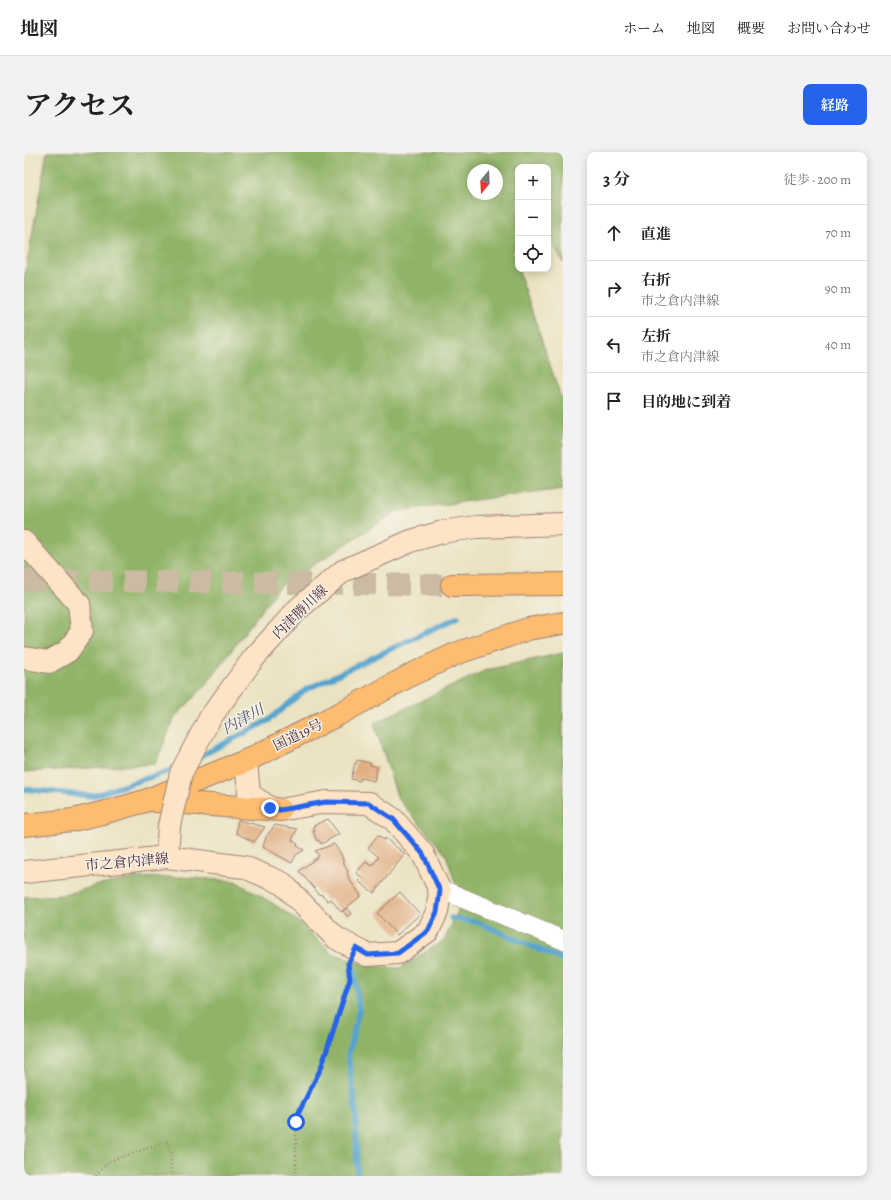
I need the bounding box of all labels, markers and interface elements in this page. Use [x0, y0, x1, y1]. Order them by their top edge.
text: 地図 [20, 16, 58, 42]
text: ホーム [623, 19, 665, 38]
text: 地図 [687, 19, 715, 38]
text: 概要 [737, 19, 765, 38]
text: お問い合わせ [787, 19, 871, 38]
button: 経路 [803, 84, 867, 125]
text: アクセス [24, 87, 135, 125]
north arrow [467, 164, 503, 200]
map controls [515, 164, 551, 272]
button: + [515, 164, 551, 200]
text: 3 分 [603, 168, 630, 191]
text: 徒歩 · 200 m [784, 171, 851, 188]
button: − [515, 200, 551, 236]
icon: ahead [603, 222, 625, 244]
text: 直進 [641, 224, 671, 244]
text: 70 m [825, 224, 851, 241]
button: locate [515, 236, 551, 272]
text: 右折 [641, 270, 671, 290]
icon: right [603, 278, 625, 300]
text: 90 m [825, 280, 851, 297]
text: 市之倉内津線 [641, 292, 719, 309]
text: 左折 [641, 326, 671, 346]
icon: left [603, 334, 625, 356]
text: 40 m [825, 336, 851, 353]
text: 市之倉内津線 [641, 348, 719, 365]
icon: arrive [603, 390, 625, 412]
text: 目的地に到着 [641, 392, 731, 412]
street label: 内津勝川線 [268, 581, 332, 643]
water label: 内津川 [218, 698, 269, 739]
street label: 国道19号 [270, 715, 326, 755]
route end [261, 799, 279, 817]
street label: 市之倉内津線 [84, 849, 170, 875]
route start [287, 1113, 305, 1131]

